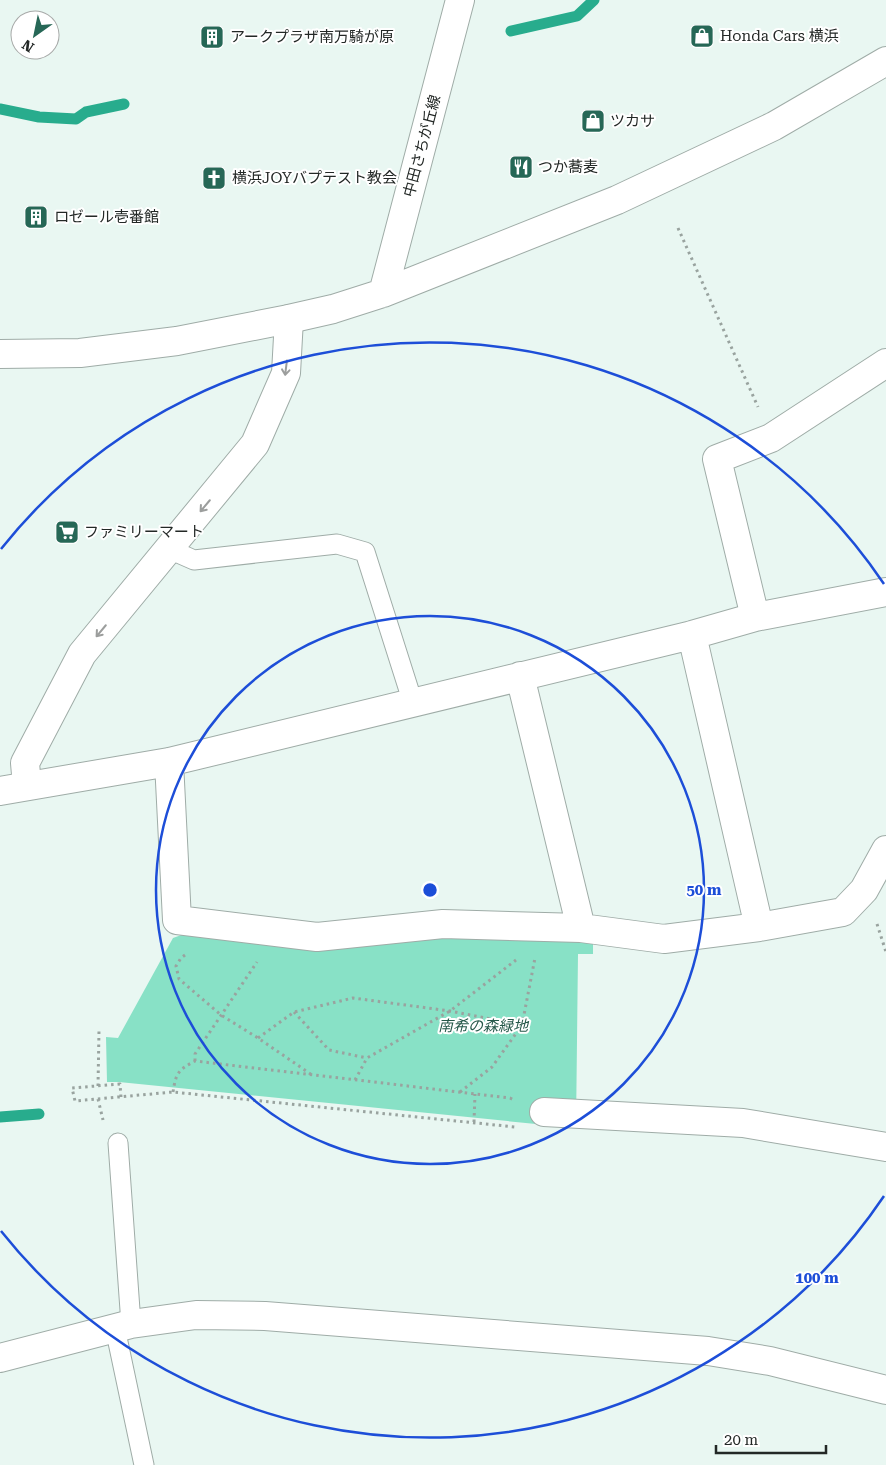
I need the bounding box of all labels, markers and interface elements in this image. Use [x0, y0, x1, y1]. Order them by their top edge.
north arrow [10, 10, 60, 60]
shop icon: Honda Cars 横浜 [689, 23, 715, 49]
building icon: アークプラザ南万騎が原 [199, 24, 225, 50]
place label: Honda Cars 横浜 [720, 27, 839, 45]
place label: アークプラザ南万騎が原 [230, 28, 394, 46]
text: N [19, 36, 37, 56]
street label: 中田さちが丘線 [400, 93, 444, 199]
shop icon: ツカサ [580, 108, 606, 134]
place label: ツカサ [610, 112, 655, 130]
restaurant icon: つか蕎麦 [508, 154, 534, 180]
place label: つか蕎麦 [538, 158, 598, 176]
church icon: 横浜JOYバプテスト教会 [201, 165, 227, 191]
place label: 横浜JOYバプテスト教会 [232, 169, 397, 187]
building icon: ロゼール壱番館 [23, 204, 49, 230]
place label: ロゼール壱番館 [54, 208, 159, 226]
one-way arrow [281, 359, 291, 375]
one-way arrow [199, 499, 210, 512]
supermarket icon: ファミリーマート [54, 519, 80, 545]
place label: ファミリーマート [84, 523, 204, 541]
one-way arrow [96, 624, 107, 637]
centre of rings [421, 881, 439, 899]
text: 50 m [686, 881, 722, 899]
park label: 南希の森緑地 [438, 1017, 530, 1035]
text: 100 m [795, 1269, 839, 1287]
scale bar [716, 1422, 826, 1454]
text: 20 m [724, 1431, 759, 1449]

